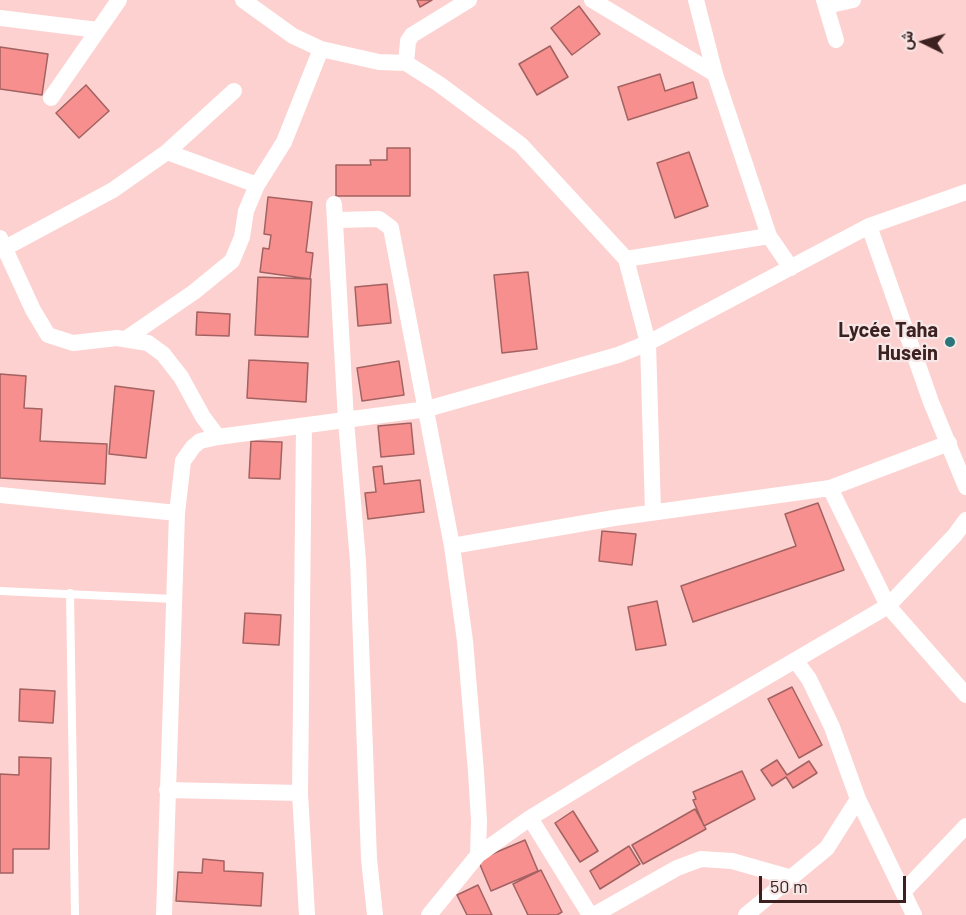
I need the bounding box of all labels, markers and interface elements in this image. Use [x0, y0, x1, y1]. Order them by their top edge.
north arrow [894, 12, 954, 72]
text: ش [895, 30, 916, 51]
place label: Lycée Taha Husein [838, 318, 938, 365]
marker: Lycée Taha Husein [943, 335, 957, 349]
scale bar [762, 864, 909, 902]
text: 50 m [770, 875, 808, 897]

